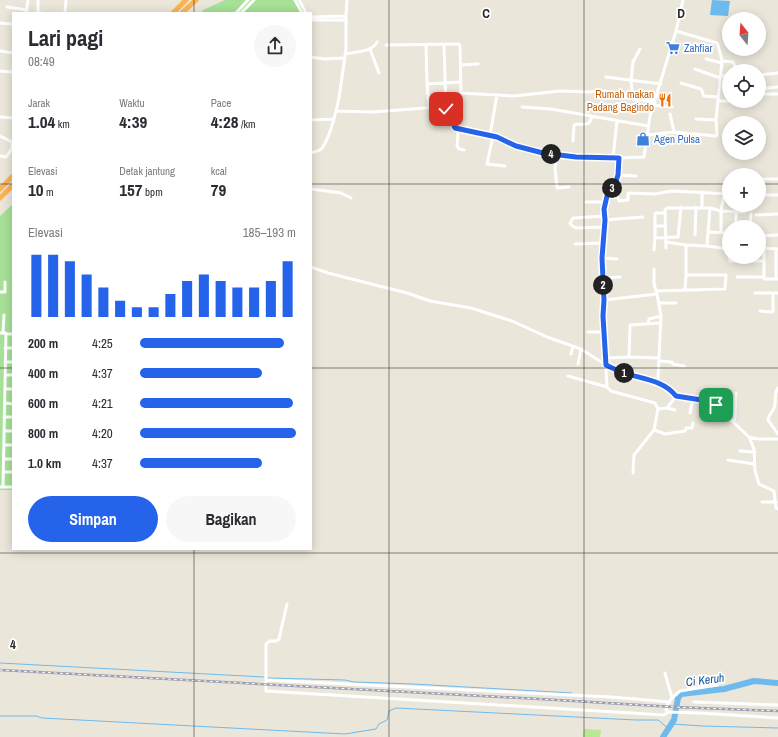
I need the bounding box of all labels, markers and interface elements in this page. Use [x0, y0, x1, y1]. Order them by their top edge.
text: C [482, 5, 490, 22]
text: D [677, 5, 685, 22]
north arrow [722, 12, 766, 56]
map controls [722, 12, 766, 264]
text: Lari pagi [28, 23, 103, 53]
button: share [254, 25, 296, 67]
supermarket icon: Zahfiar [665, 40, 681, 56]
place label: Zahfiar [684, 41, 713, 55]
text: 08:49 [28, 53, 55, 70]
button: locate [722, 64, 766, 108]
place label: Rumah makan Padang Bagindo [587, 87, 654, 114]
pin [429, 92, 463, 126]
restaurant icon: Rumah makan Padang Bagindo [657, 92, 673, 108]
text: Jarak [28, 96, 50, 110]
text: Waktu [119, 96, 145, 110]
text: Pace [211, 96, 231, 110]
icon: check [435, 98, 457, 120]
text: 1.04 [28, 110, 55, 133]
text: 4:39 [119, 110, 147, 133]
text: 4:28 [211, 110, 239, 133]
button: layers [722, 116, 766, 160]
text: km [55, 117, 70, 131]
text: /km [239, 117, 256, 131]
shop icon: Agen Pulsa [635, 131, 651, 147]
place label: Agen Pulsa [653, 132, 700, 146]
pin: 4 [541, 144, 561, 164]
text: 4 [548, 147, 554, 161]
text: Elevasi [28, 164, 58, 178]
text: Detak jantung [119, 164, 175, 178]
text: kcal [211, 164, 227, 178]
button: + [722, 168, 766, 212]
text: 10 [28, 178, 44, 201]
text: 157 [119, 178, 143, 201]
text: 79 [211, 178, 226, 201]
pin: 3 [602, 178, 622, 198]
text: 3 [609, 181, 615, 195]
text: m [44, 185, 54, 199]
text: bpm [143, 185, 163, 199]
button: − [722, 220, 766, 264]
text: Elevasi [28, 224, 63, 241]
text: 185–193 m [243, 224, 296, 241]
pin: 2 [593, 275, 613, 295]
text: 2 [600, 278, 606, 292]
text: 200 m [28, 335, 58, 352]
text: 4:25 [92, 335, 113, 352]
pin: 1 [614, 363, 634, 383]
text: 400 m [28, 365, 58, 382]
text: 4:37 [92, 365, 113, 382]
text: 1 [621, 366, 627, 380]
pin [699, 388, 733, 422]
icon: arrive [705, 394, 727, 416]
text: 600 m [28, 395, 58, 412]
text: 4:21 [92, 395, 113, 412]
text: 800 m [28, 425, 58, 442]
text: 4:20 [92, 425, 113, 442]
text: 1.0 km [28, 455, 61, 472]
text: 4:37 [92, 455, 113, 472]
button: Simpan [28, 496, 158, 542]
button: Bagikan [166, 496, 296, 542]
text: 4 [10, 636, 16, 653]
water label: Ci Keruh [685, 670, 725, 690]

